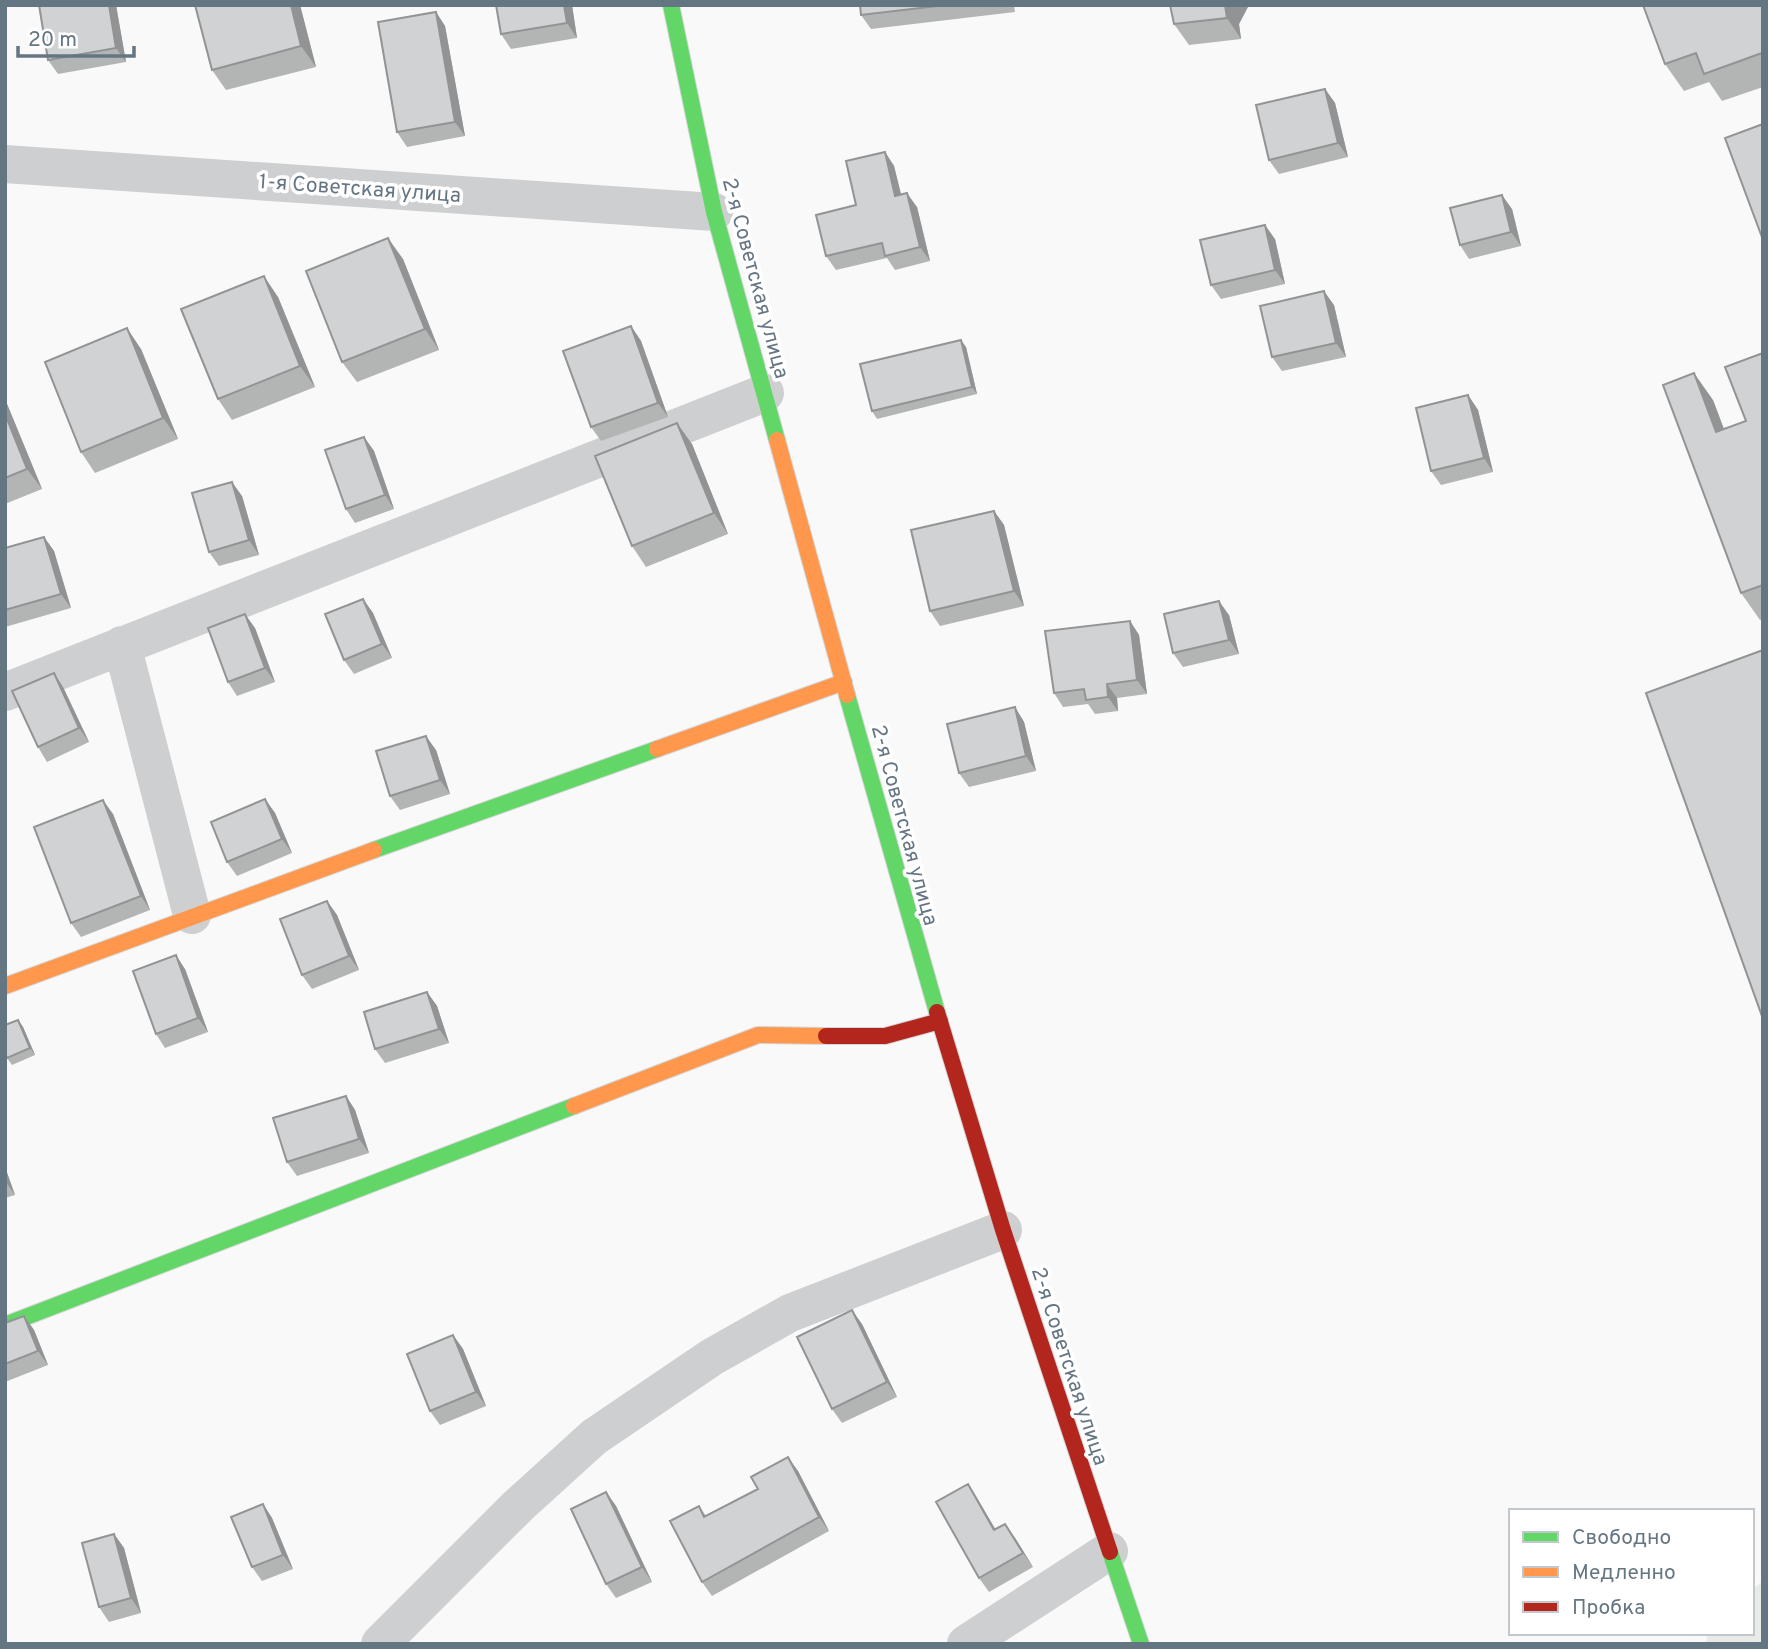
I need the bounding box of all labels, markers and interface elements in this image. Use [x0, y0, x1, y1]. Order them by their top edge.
scale bar [18, 14, 133, 58]
text: 20 m [28, 27, 77, 54]
street label: 1-я Советская улица [258, 169, 462, 210]
street label: 2-я Советская улица [715, 175, 794, 382]
street label: 2-я Советская улица [864, 722, 943, 929]
street label: 2-я Советская улица [1024, 1264, 1113, 1469]
legend [1509, 1509, 1754, 1635]
text: Свободно [1572, 1525, 1671, 1552]
text: Медленно [1572, 1560, 1676, 1587]
text: Пробка [1572, 1595, 1645, 1622]

